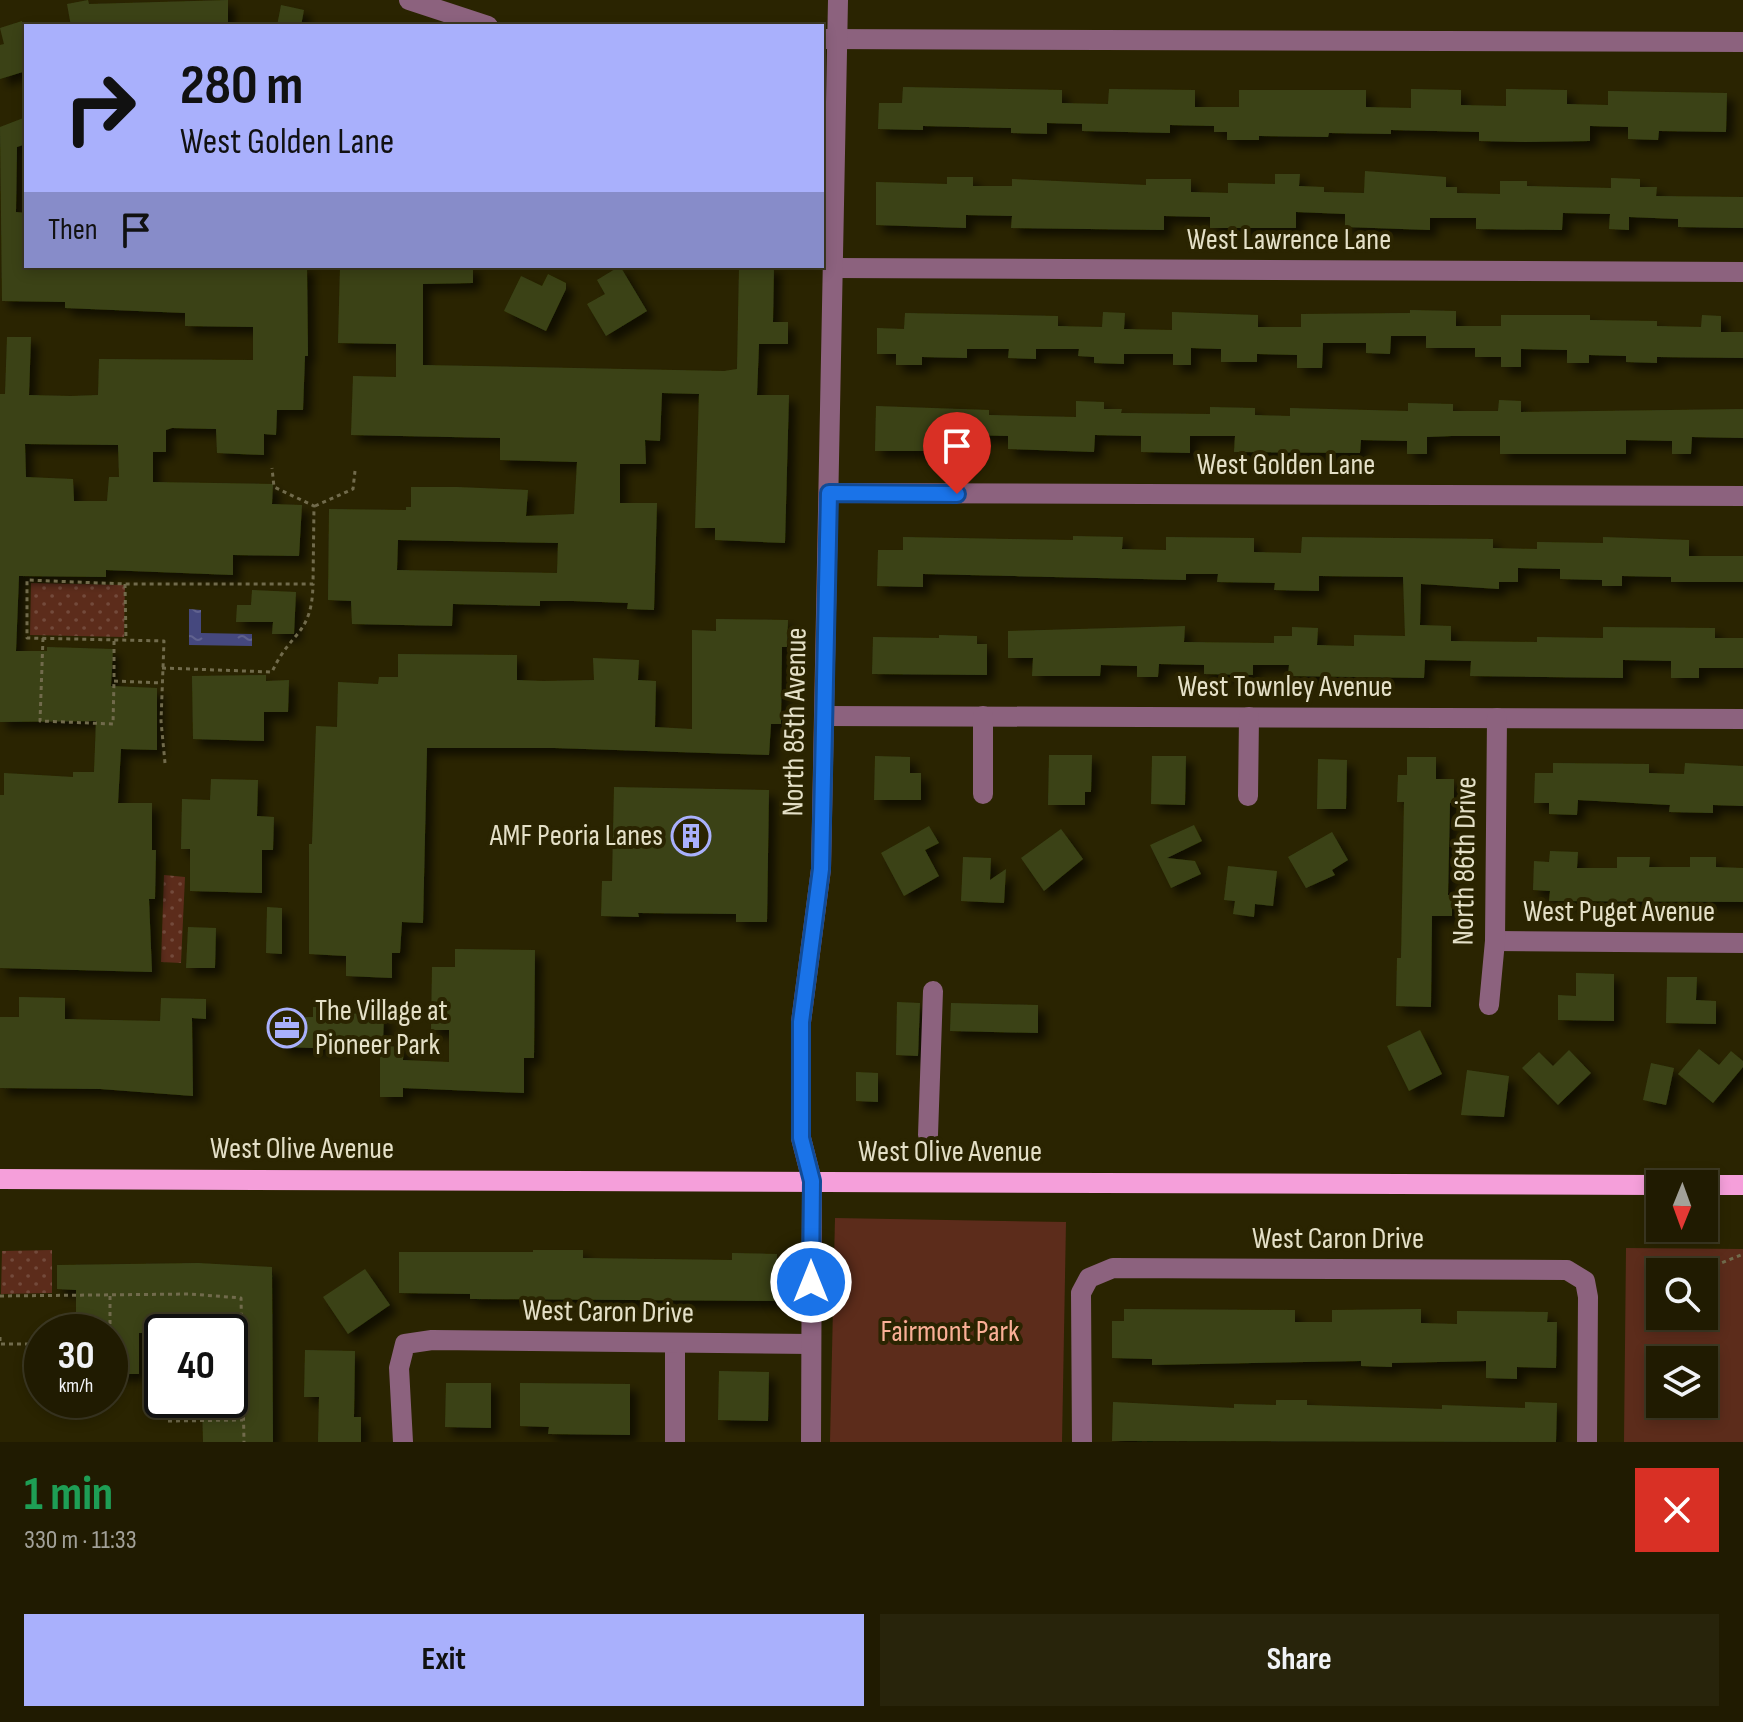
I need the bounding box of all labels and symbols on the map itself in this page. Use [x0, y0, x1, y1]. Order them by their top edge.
street label: West Lawrence Lane [1187, 222, 1391, 258]
pin [923, 412, 991, 494]
street label: West Golden Lane [1197, 447, 1375, 483]
street label: North 85th Avenue [775, 627, 815, 817]
street label: West Townley Avenue [1177, 669, 1393, 705]
street label: North 86th Drive [1446, 776, 1484, 946]
building icon: AMF Peoria Lanes [670, 815, 712, 857]
place label: AMF Peoria Lanes [489, 818, 663, 854]
street label: West Puget Avenue [1523, 894, 1715, 930]
place label: The Village at Pioneer Park [315, 993, 448, 1063]
office icon: The Village at Pioneer Park [266, 1007, 308, 1049]
street label: West Olive Avenue [210, 1131, 394, 1167]
street label: West Olive Avenue [858, 1134, 1042, 1170]
north arrow [1646, 1170, 1718, 1242]
street label: West Caron Drive [1252, 1221, 1424, 1257]
position arrow [769, 1240, 853, 1324]
street label: West Caron Drive [522, 1293, 694, 1331]
speed limit sign: 40 [144, 1314, 248, 1418]
park label: Fairmont Park [880, 1314, 1020, 1350]

